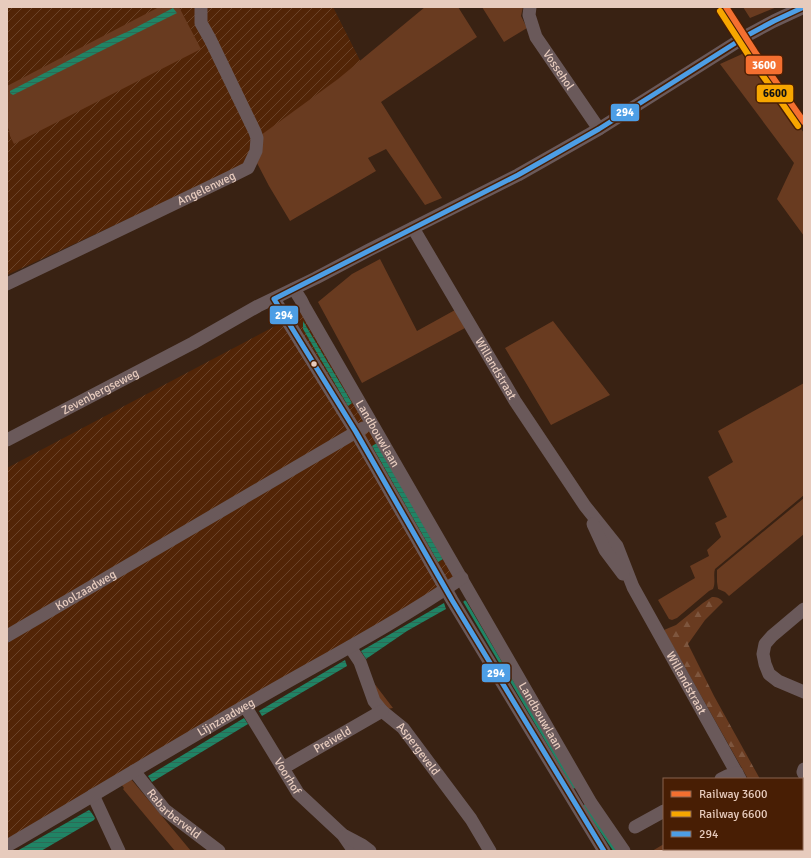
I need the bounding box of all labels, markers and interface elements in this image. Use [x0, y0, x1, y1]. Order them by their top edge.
street label: Vossehol [539, 47, 577, 94]
line badge: 3600 [745, 55, 783, 75]
text: 3600 [752, 59, 776, 72]
line badge: 6600 [756, 84, 794, 103]
text: 6600 [763, 87, 787, 100]
line badge: 294 [610, 103, 640, 122]
text: 294 [616, 106, 634, 119]
street label: Angelenweg [175, 168, 238, 209]
line badge: 294 [269, 305, 299, 325]
text: 294 [275, 309, 293, 322]
street label: Willandstraat [471, 335, 519, 402]
unlabelled marker [309, 359, 319, 369]
street label: Zevenbergseweg [59, 366, 142, 418]
street label: Landbouwlaan [352, 397, 403, 470]
street label: Koolzaadweg [53, 567, 119, 614]
street label: Willandstraat [663, 649, 709, 717]
line badge: 294 [481, 663, 511, 683]
text: 294 [487, 667, 505, 680]
street label: Landbouwlaan [515, 680, 566, 752]
street label: Lijnzaadweg [195, 695, 258, 740]
street label: Aspergeveld [394, 719, 443, 778]
street label: Preiveld [311, 723, 354, 757]
street label: Voorhof [270, 755, 305, 798]
legend [663, 778, 803, 850]
street label: Rabarberveld [143, 786, 204, 843]
text: Railway 3600 [699, 787, 768, 802]
text: Railway 6600 [699, 807, 768, 822]
text: 294 [699, 827, 719, 842]

